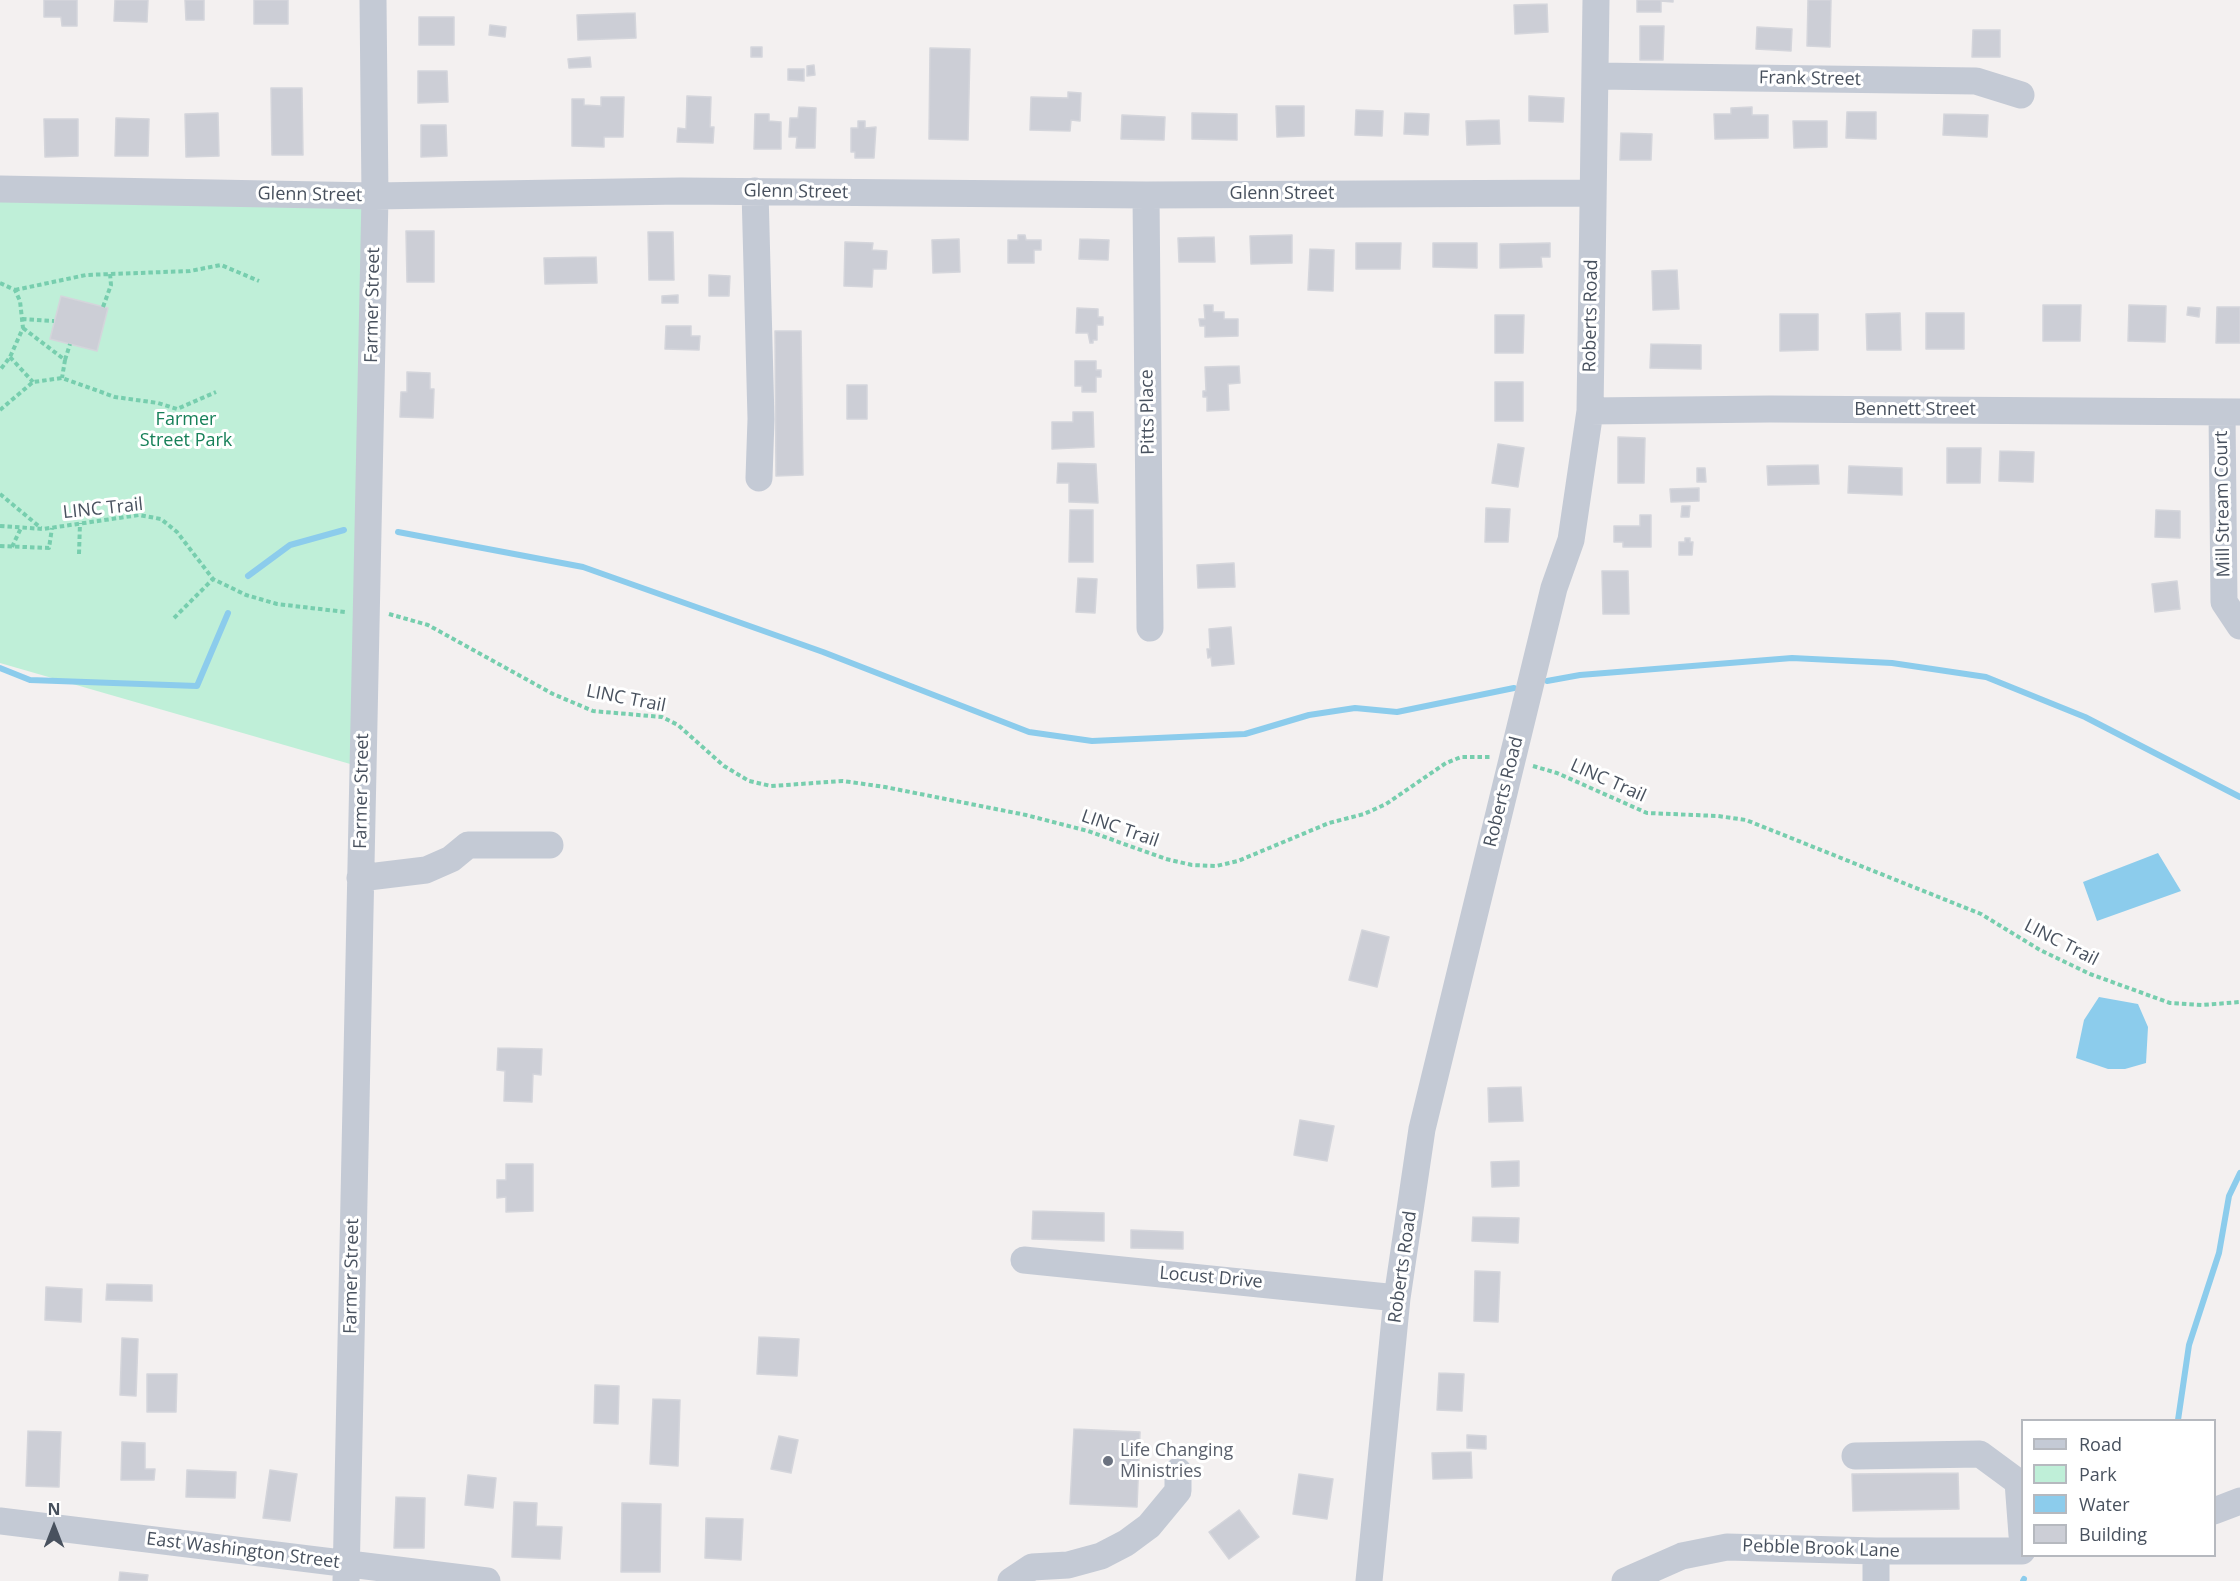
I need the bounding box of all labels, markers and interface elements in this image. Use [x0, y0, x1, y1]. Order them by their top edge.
street label: Frank Street [1759, 67, 1861, 91]
street label: Glenn Street [743, 180, 849, 204]
street label: Glenn Street [257, 183, 363, 207]
street label: Glenn Street [1230, 183, 1334, 205]
street label: Farmer Street [361, 247, 385, 363]
street label: Roberts Road [1579, 259, 1603, 373]
street label: Pitts Place [1136, 369, 1160, 455]
street label: Bennett Street [1854, 399, 1976, 421]
park label: Farmer Street Park [140, 409, 232, 452]
street label: Mill Stream Court [2211, 431, 2235, 577]
street label: LINC Trail [62, 494, 144, 524]
street label: LINC Trail [585, 681, 667, 717]
street label: Farmer Street [350, 733, 374, 849]
street label: Roberts Road [1480, 735, 1528, 849]
street label: LINC Trail [1567, 755, 1649, 807]
street label: LINC Trail [1078, 806, 1162, 852]
street label: LINC Trail [2020, 915, 2102, 971]
street label: Roberts Road [1384, 1210, 1422, 1324]
street label: Farmer Street [340, 1218, 364, 1334]
street label: Locust Drive [1158, 1263, 1264, 1293]
legend [2021, 1419, 2216, 1557]
text: Road [2079, 1432, 2122, 1456]
place label: Life Changing Ministries [1120, 1440, 1233, 1482]
marker: Life Changing Ministries [1101, 1454, 1115, 1468]
text: Park [2079, 1462, 2117, 1486]
text: Water [2079, 1492, 2130, 1516]
north arrow [24, 1497, 84, 1557]
text: N [47, 1498, 61, 1520]
text: Building [2079, 1522, 2147, 1546]
street label: East Washington Street [145, 1528, 341, 1574]
street label: Pebble Brook Lane [1742, 1535, 1900, 1563]

